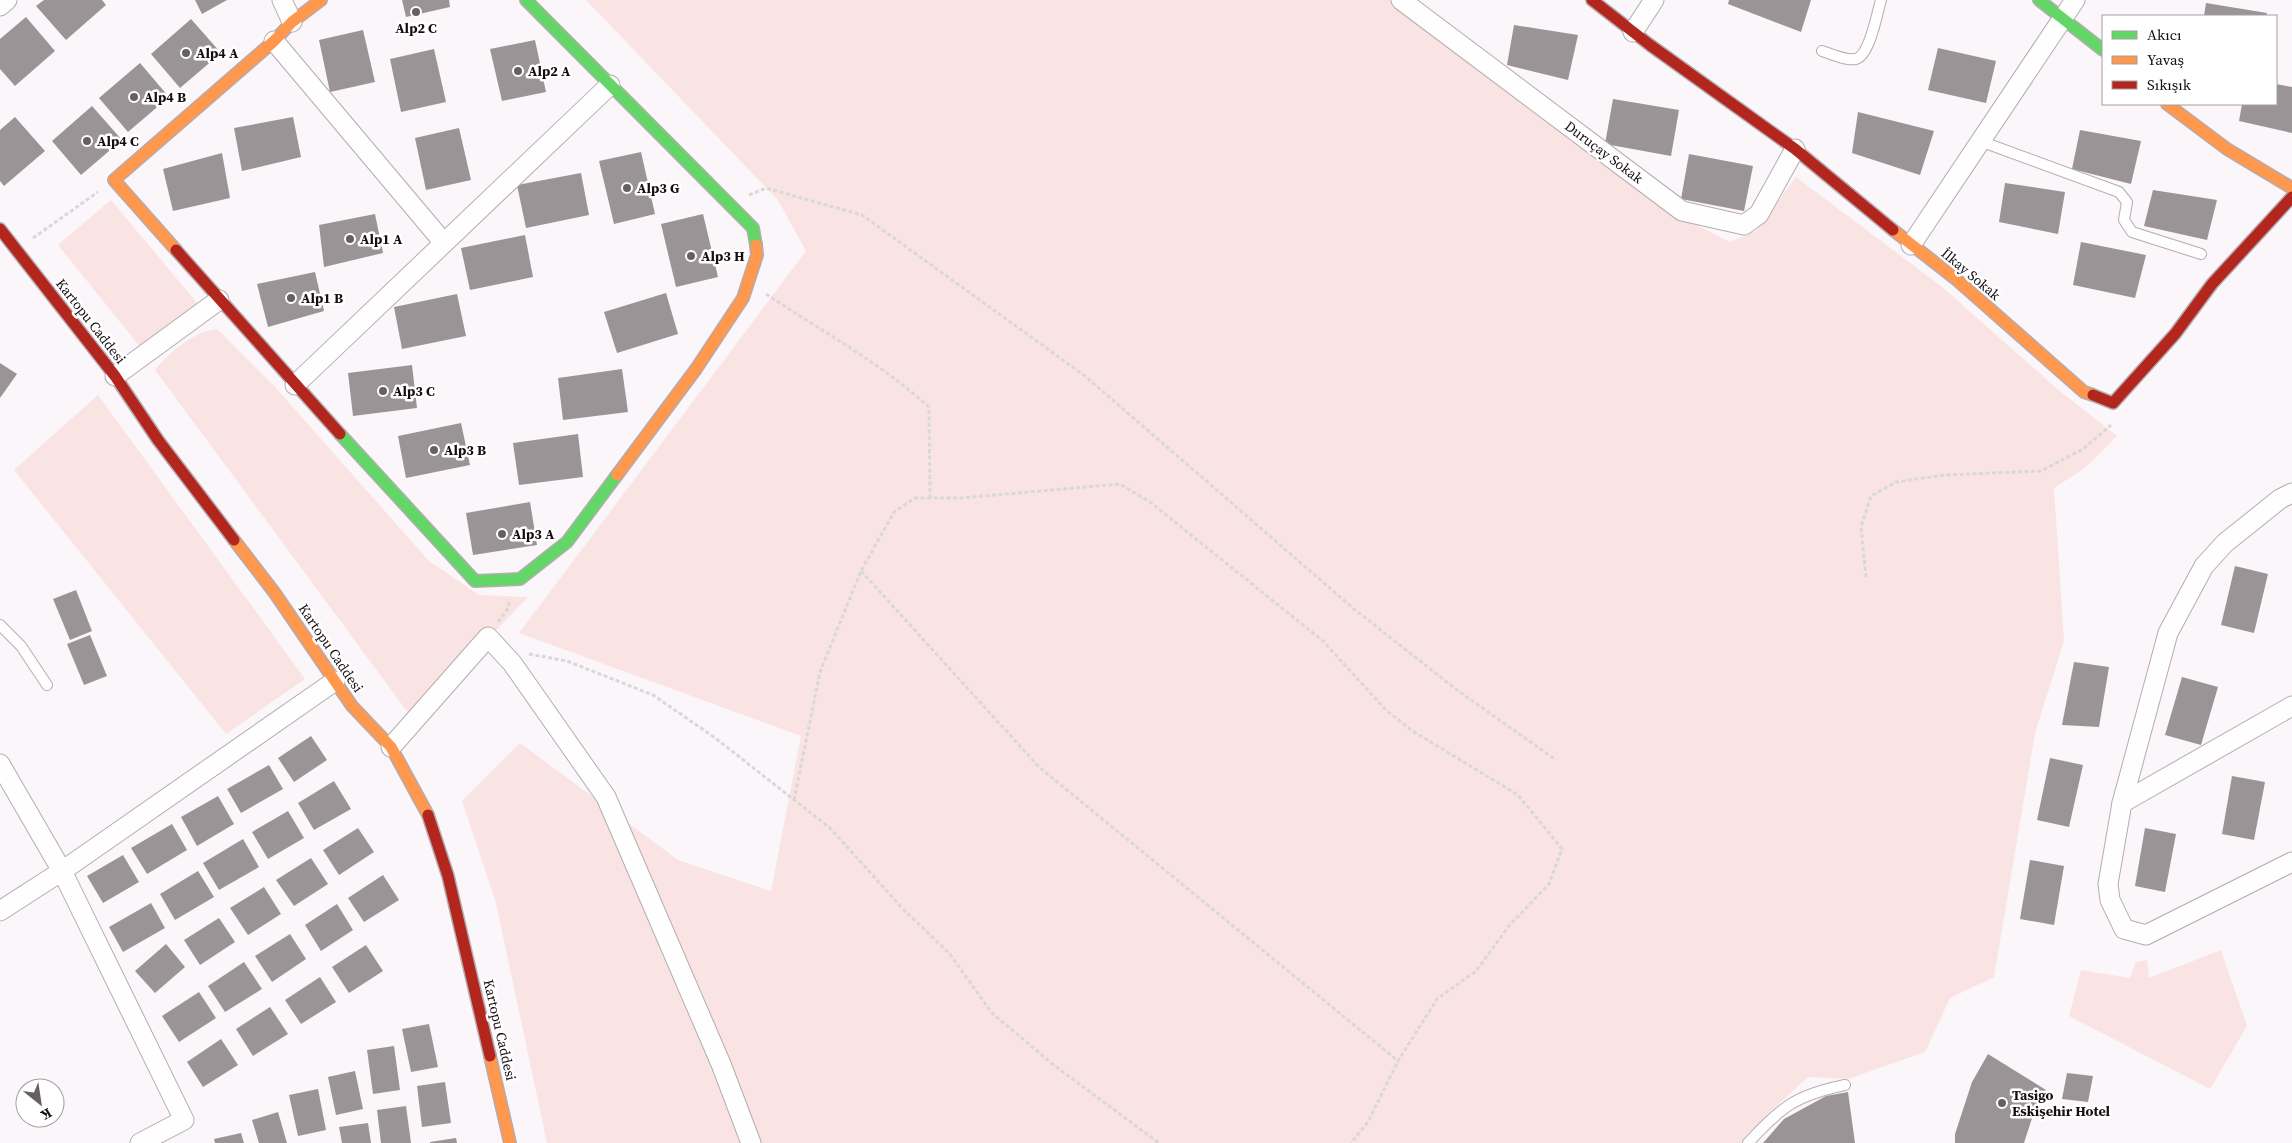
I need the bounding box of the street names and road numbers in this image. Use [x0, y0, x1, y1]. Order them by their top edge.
street label: Duruçay Sokak [1561, 116, 1648, 188]
street label: İlkay Sokak [1937, 243, 2005, 305]
street label: Kartopu Caddesi [51, 274, 131, 368]
street label: Kartopu Caddesi [294, 600, 368, 696]
street label: Kartopu Caddesi [479, 977, 521, 1083]

